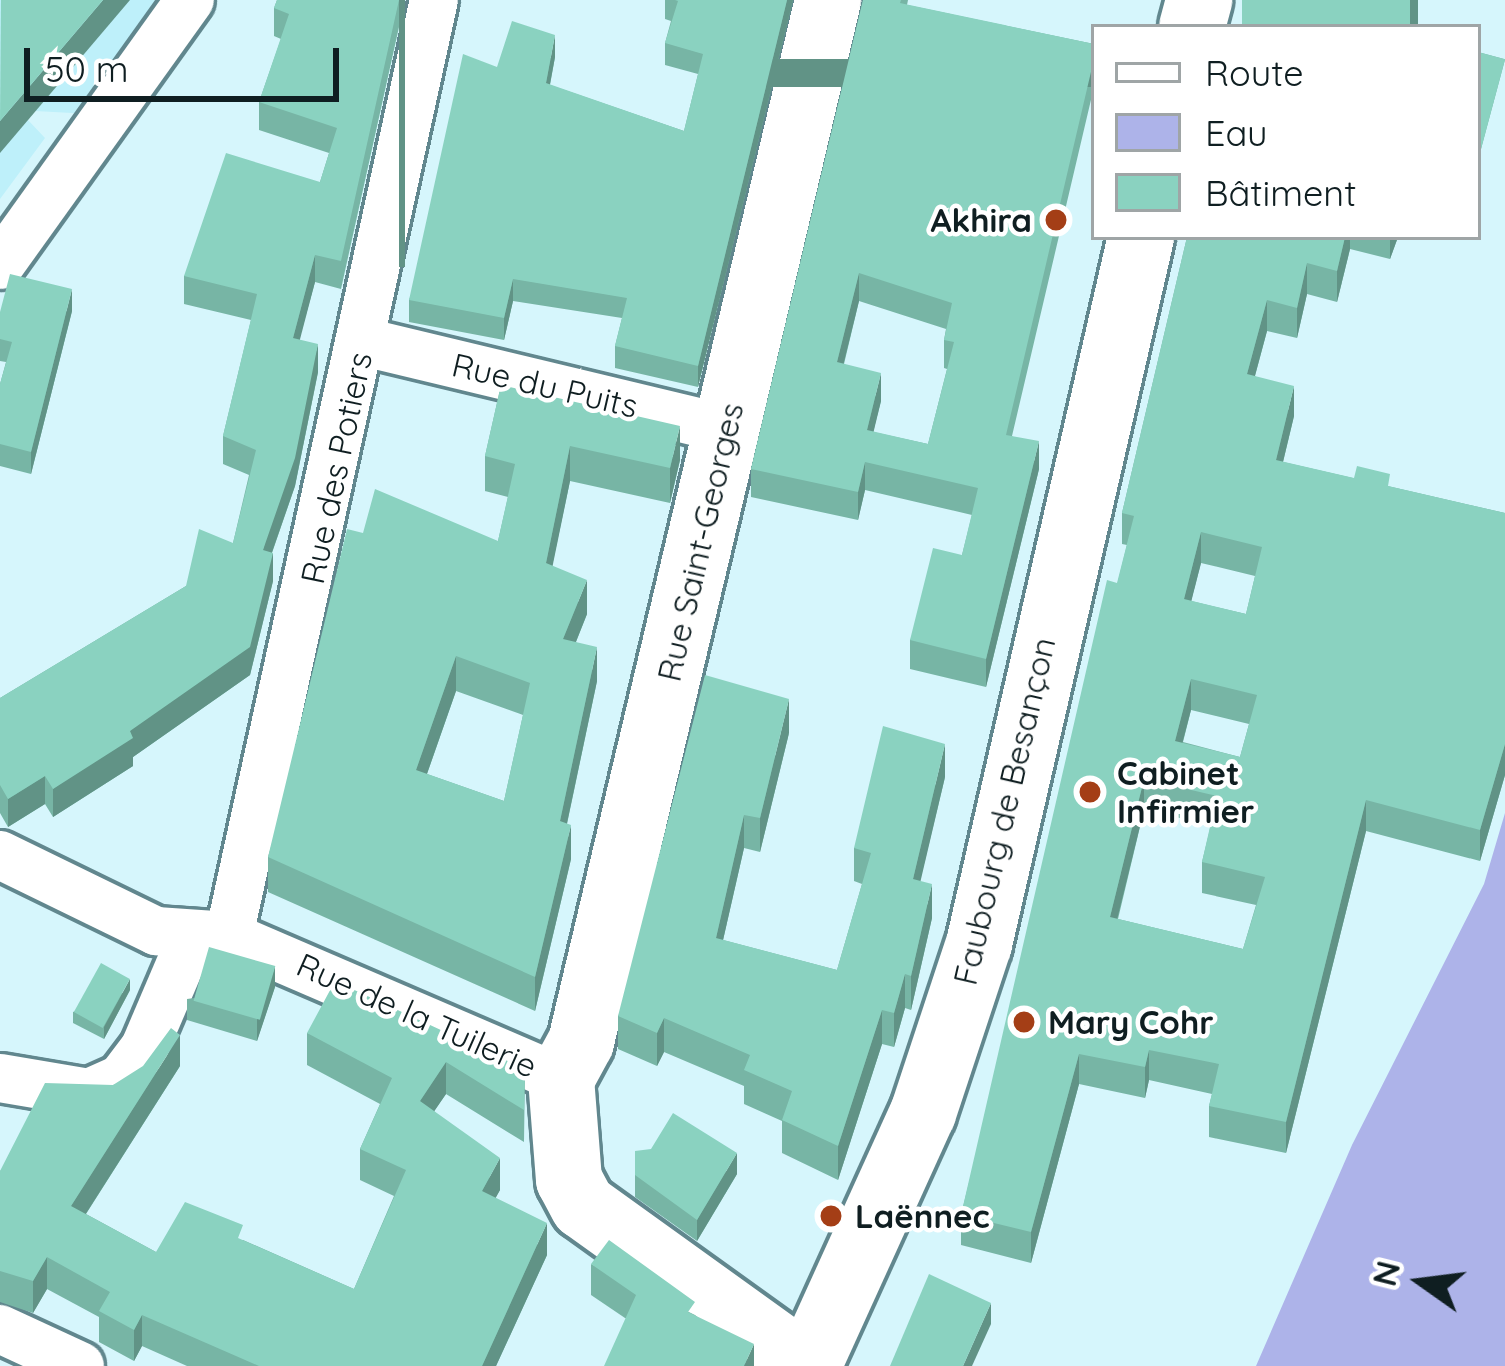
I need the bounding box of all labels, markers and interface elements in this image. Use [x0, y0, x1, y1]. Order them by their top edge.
scale bar [30, 24, 345, 98]
legend [1091, 24, 1481, 240]
text: 50 m [45, 46, 129, 91]
text: Route [1205, 50, 1304, 95]
text: Eau [1205, 110, 1267, 155]
text: Bâtiment [1205, 170, 1356, 215]
place label: Akhira [931, 200, 1032, 240]
marker: Akhira [1043, 207, 1069, 233]
street label: Rue du Puits [448, 344, 642, 426]
street label: Rue des Potiers [292, 349, 380, 587]
street label: Rue Saint-Georges [649, 399, 751, 685]
street label: Faubourg de Besançon [945, 633, 1063, 989]
place label: Cabinet Infirmier [1117, 753, 1254, 831]
marker: Cabinet Infirmier [1074, 776, 1106, 808]
street label: Rue de la Tuilerie [291, 944, 543, 1086]
place label: Mary Cohr [1048, 1002, 1214, 1042]
marker: Mary Cohr [1011, 1009, 1037, 1035]
place label: Laënnec [855, 1196, 990, 1236]
marker: Laënnec [818, 1203, 844, 1229]
north arrow [1361, 1222, 1481, 1342]
text: N [1363, 1256, 1408, 1290]

